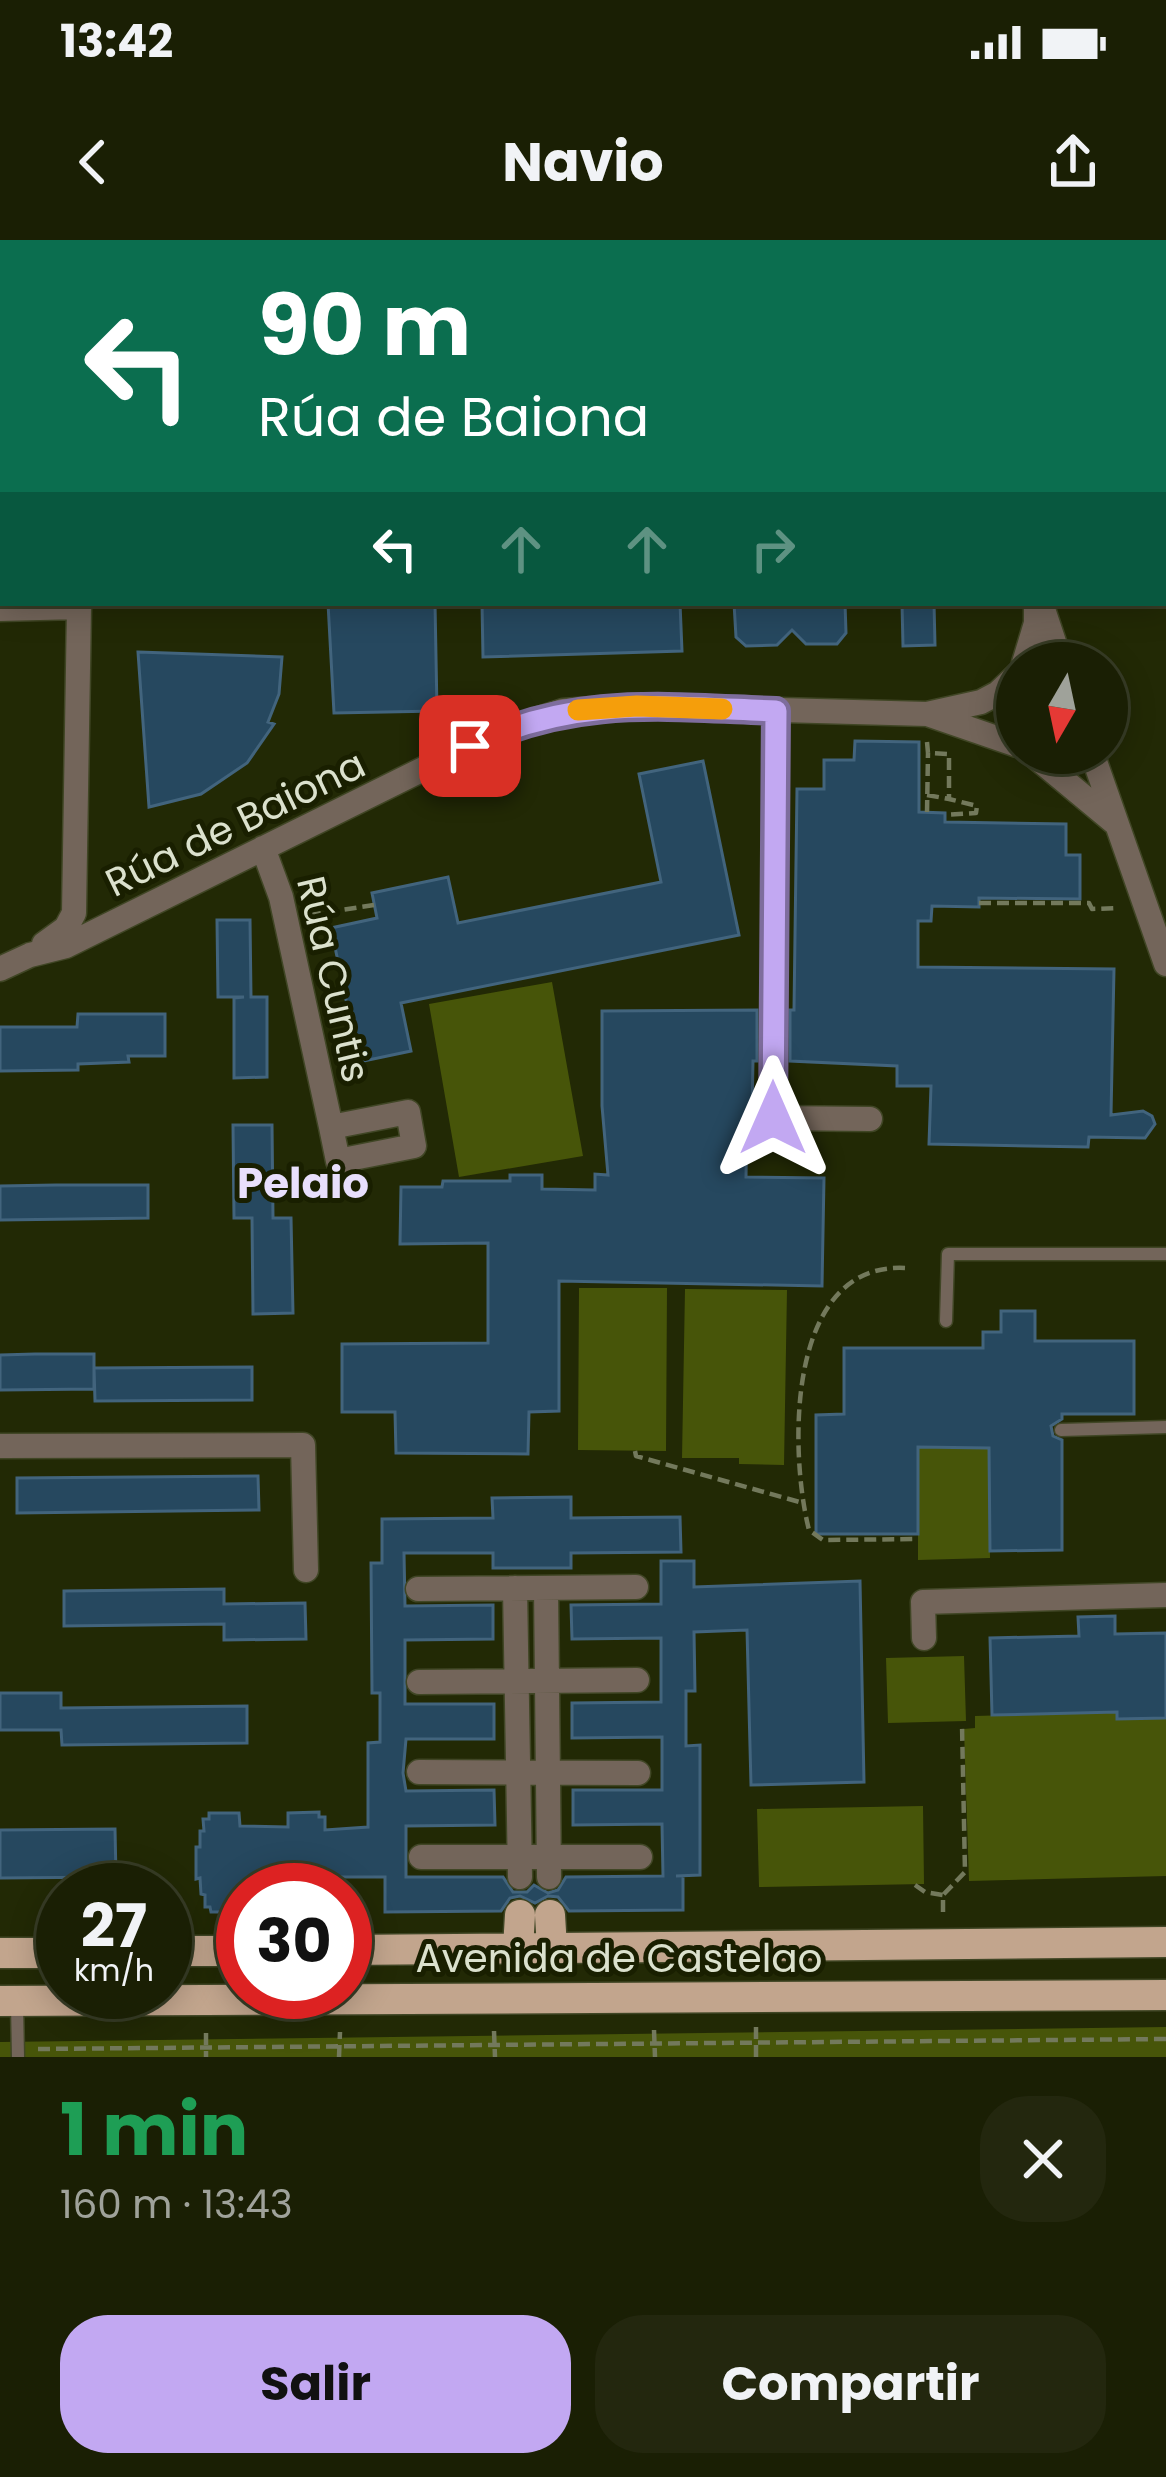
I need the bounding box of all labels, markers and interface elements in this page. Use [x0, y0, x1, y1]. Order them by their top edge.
text: 13:42 [60, 10, 173, 73]
text: Navio [502, 124, 664, 200]
icon: back [60, 129, 126, 195]
icon: share [1040, 129, 1106, 195]
text: 90 m [258, 267, 471, 384]
icon: left [60, 288, 216, 444]
text: Rúa de Baiona [258, 379, 649, 455]
icon: left [362, 516, 428, 582]
icon: ahead [488, 516, 554, 582]
icon: ahead [614, 516, 680, 582]
icon: right [740, 516, 806, 582]
north arrow [996, 642, 1128, 774]
map controls [996, 642, 1128, 774]
pin [419, 695, 521, 797]
icon: arrive [437, 713, 503, 779]
street label: Rúa de Baiona [96, 737, 374, 910]
street label: Rúa Cuntis [283, 871, 384, 1087]
position arrow [710, 1055, 836, 1181]
district label: Pelaio [237, 1154, 369, 1213]
speed limit sign: 30 [216, 1863, 372, 2019]
text: 27 [81, 1884, 147, 1968]
street label: Avenida de Castelao [415, 1931, 823, 1986]
text: km/h [74, 1949, 154, 1992]
text: 1 min [60, 2079, 248, 2180]
button: close [980, 2096, 1106, 2222]
text: 160 m · 13:43 [60, 2177, 293, 2232]
button: Salir [60, 2315, 571, 2453]
button: Compartir [595, 2315, 1106, 2453]

